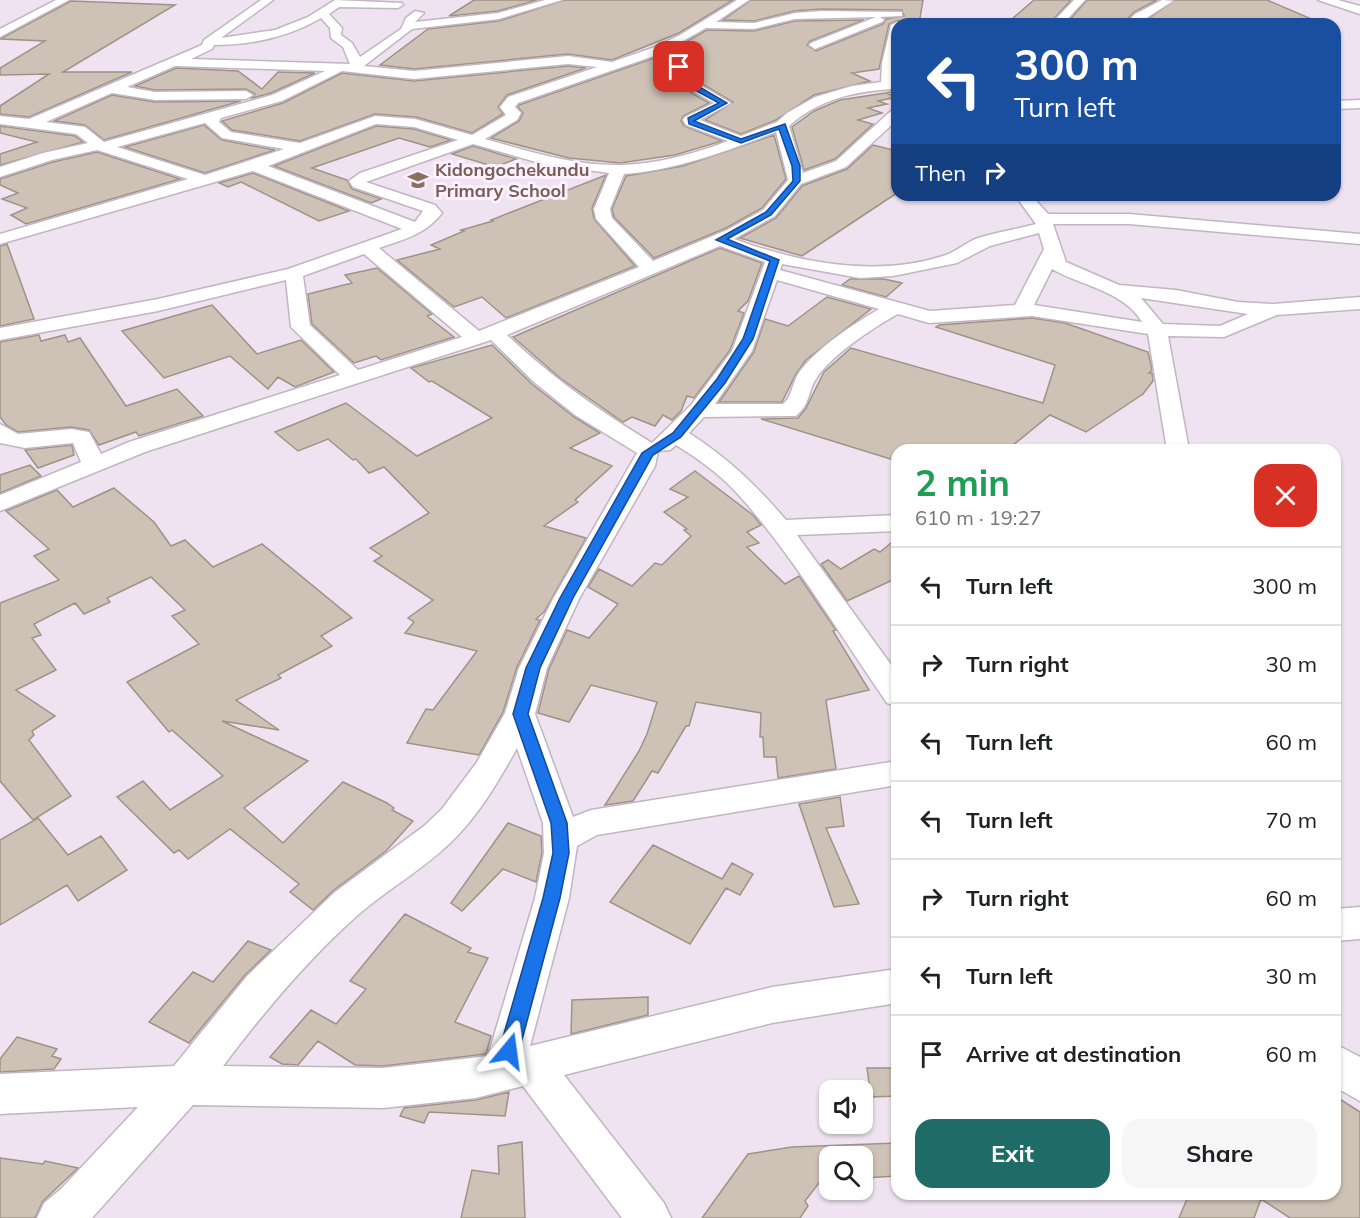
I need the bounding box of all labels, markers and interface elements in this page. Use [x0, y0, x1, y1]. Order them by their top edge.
text: 300 m [1014, 38, 1139, 91]
pin [653, 41, 704, 92]
icon: left [915, 42, 993, 120]
icon: arrive [662, 50, 695, 83]
text: Turn left [1014, 90, 1116, 124]
icon: right [978, 156, 1011, 189]
place label: Kidongochekundu Primary School [435, 158, 589, 202]
text: Then [915, 159, 966, 187]
school or university icon: Kidongochekundu Primary School [406, 168, 430, 192]
text: 2 min [915, 460, 1010, 505]
button: close [1254, 464, 1317, 527]
text: 610 m · 19:27 [915, 505, 1041, 530]
icon: left [915, 570, 948, 603]
text: Turn left [966, 572, 1053, 600]
text: 300 m [1252, 572, 1317, 600]
icon: right [915, 648, 948, 681]
text: Turn right [966, 650, 1069, 678]
text: 30 m [1266, 650, 1317, 678]
icon: left [915, 726, 948, 759]
text: Turn left [966, 728, 1053, 756]
text: 60 m [1266, 728, 1317, 756]
icon: left [915, 804, 948, 837]
text: Turn left [966, 806, 1053, 834]
text: 70 m [1266, 806, 1317, 834]
icon: right [915, 882, 948, 915]
text: Turn right [966, 884, 1069, 912]
text: 60 m [1266, 884, 1317, 912]
icon: left [915, 960, 948, 993]
text: Turn left [966, 962, 1053, 990]
text: 30 m [1266, 962, 1317, 990]
position arrow [477, 1019, 541, 1083]
icon: arrive [915, 1038, 948, 1071]
text: Arrive at destination [966, 1040, 1181, 1068]
text: 60 m [1266, 1040, 1317, 1068]
map controls [819, 1080, 873, 1200]
button: sound [819, 1080, 873, 1134]
button: Exit [915, 1119, 1110, 1188]
button: Share [1122, 1119, 1317, 1188]
button: search [819, 1146, 873, 1200]

